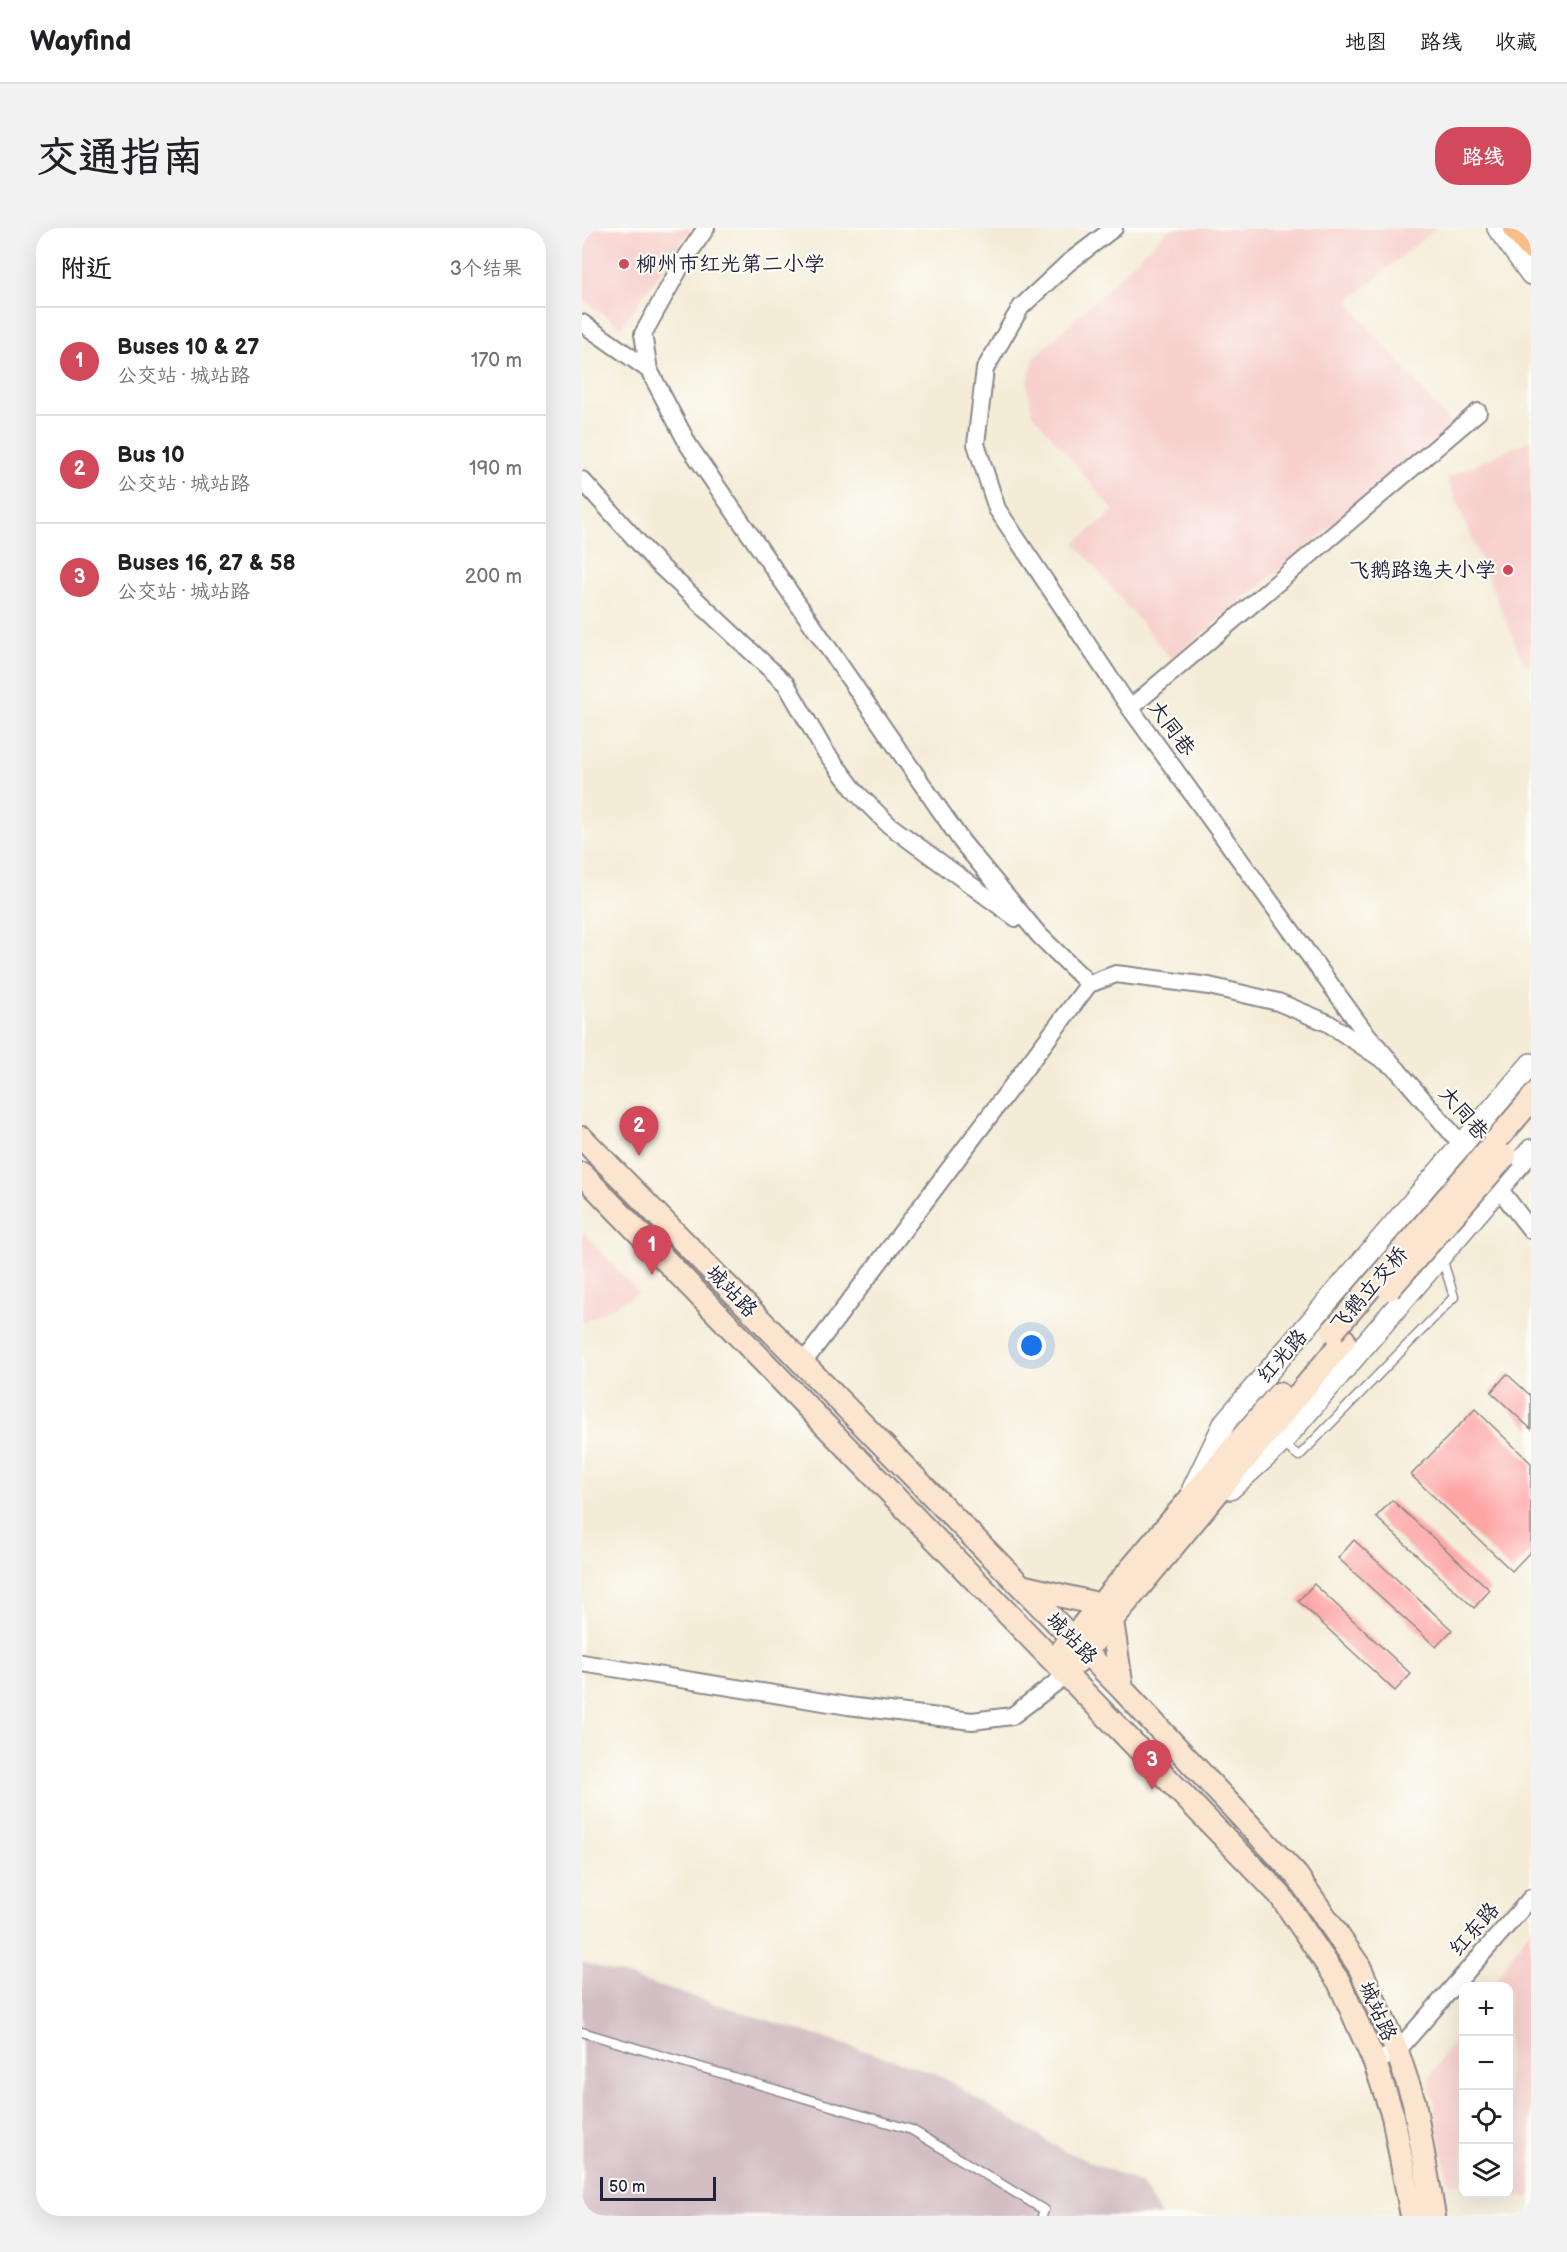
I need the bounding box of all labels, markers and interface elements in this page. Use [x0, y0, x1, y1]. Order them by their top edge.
text: Wayfind [30, 25, 131, 58]
text: 地图 [1345, 30, 1387, 55]
text: 路线 [1420, 30, 1462, 55]
text: 收藏 [1495, 30, 1537, 55]
button: 路线 [1435, 127, 1531, 185]
text: 交通指南 [36, 133, 204, 184]
place label: 柳州市红光第二小学 [636, 252, 825, 277]
text: 附近 [60, 254, 112, 285]
text: 3个结果 [450, 257, 522, 281]
marker: 柳州市红光第二小学 [617, 257, 631, 271]
text: Buses 10 & 27 [117, 334, 259, 361]
text: 1 [75, 349, 84, 373]
text: 170 m [471, 349, 522, 373]
text: 公交站 · 城站路 [117, 364, 250, 388]
text: Bus 10 [117, 442, 185, 469]
text: 2 [74, 457, 85, 481]
text: 190 m [469, 457, 522, 481]
text: 公交站 · 城站路 [117, 472, 250, 496]
text: Buses 16, 27 & 58 [117, 550, 296, 577]
place label: 飞鹅路逸夫小学 [1349, 558, 1496, 583]
marker: 飞鹅路逸夫小学 [1501, 563, 1515, 577]
text: 3 [74, 565, 85, 589]
text: 200 m [465, 565, 522, 589]
text: 公交站 · 城站路 [117, 580, 250, 604]
street label: 大同巷 [1143, 695, 1200, 761]
street label: 大同巷 [1434, 1081, 1494, 1145]
pin: 2 [620, 1106, 658, 1156]
pin: 1 [632, 1226, 672, 1275]
street label: 飞鹅立交桥 [1326, 1242, 1413, 1337]
street label: 城站路 [701, 1260, 763, 1323]
street label: 红光路 [1252, 1324, 1312, 1388]
your location [1017, 1331, 1046, 1360]
street label: 城站路 [1041, 1607, 1103, 1670]
pin: 3 [1132, 1740, 1172, 1790]
street label: 红东路 [1444, 1897, 1504, 1961]
street label: 城站路 [1353, 1977, 1402, 2045]
map controls [1459, 1982, 1513, 2198]
button: + [1459, 1982, 1513, 2036]
button: − [1459, 2036, 1513, 2090]
button: locate [1459, 2090, 1513, 2144]
button: layers [1459, 2144, 1513, 2198]
scale bar [600, 2174, 716, 2202]
text: 50 m [609, 2178, 645, 2197]

